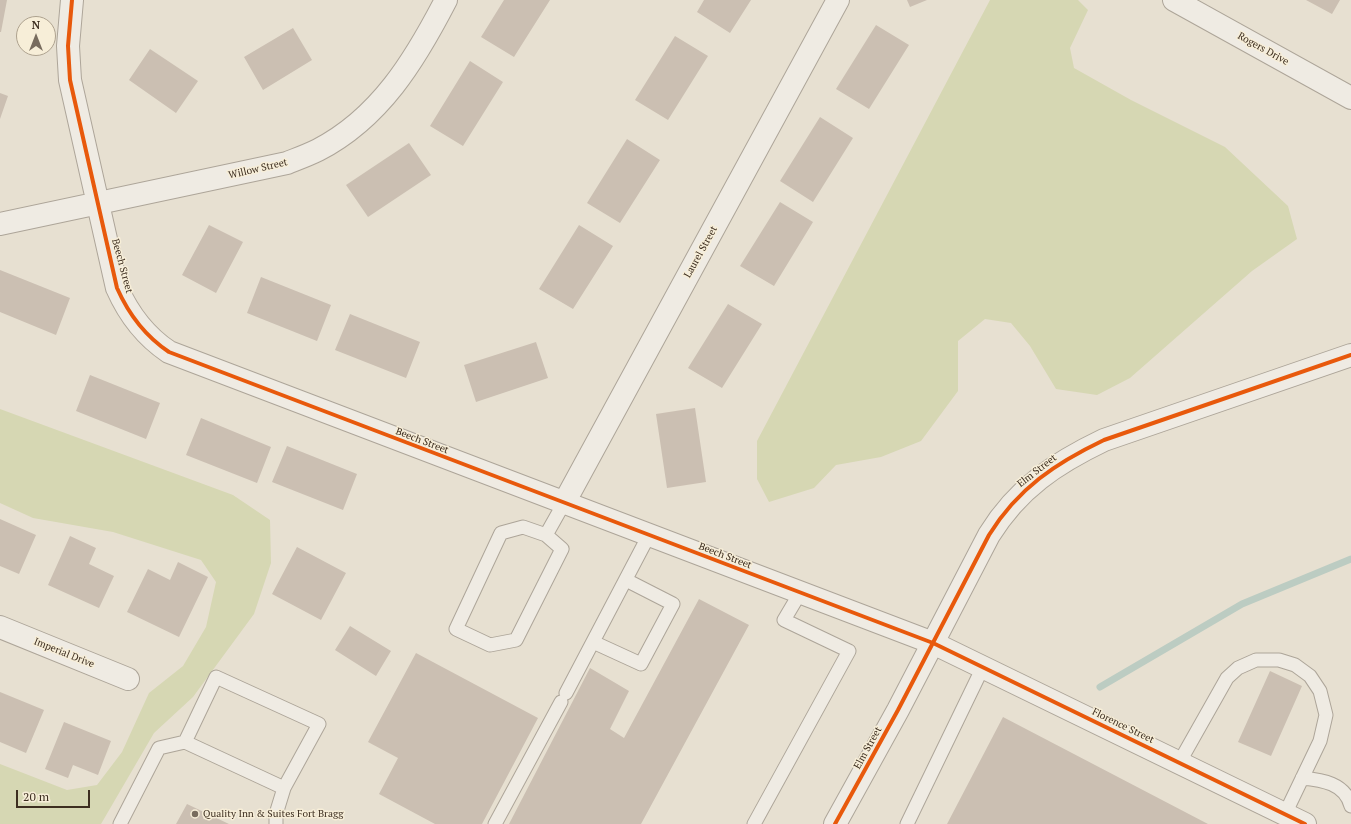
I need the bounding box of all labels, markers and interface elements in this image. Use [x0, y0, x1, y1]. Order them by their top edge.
north arrow [16, 16, 56, 56]
text: N [32, 18, 40, 32]
street label: Rogers Drive [1235, 30, 1291, 68]
street label: Willow Street [227, 156, 289, 182]
street label: Laurel Street [682, 224, 720, 280]
street label: Beech Street [109, 237, 135, 295]
street label: Beech Street [394, 425, 450, 457]
street label: Elm Street [1015, 452, 1059, 490]
street label: Beech Street [697, 540, 753, 572]
street label: Imperial Drive [32, 635, 96, 671]
street label: Florence Street [1090, 706, 1156, 746]
street label: Elm Street [851, 725, 885, 771]
scale bar [18, 782, 92, 808]
text: 20 m [23, 789, 49, 804]
place label: Quality Inn & Suites Fort Bragg [203, 808, 343, 820]
marker: Quality Inn & Suites Fort Bragg [190, 809, 200, 819]

